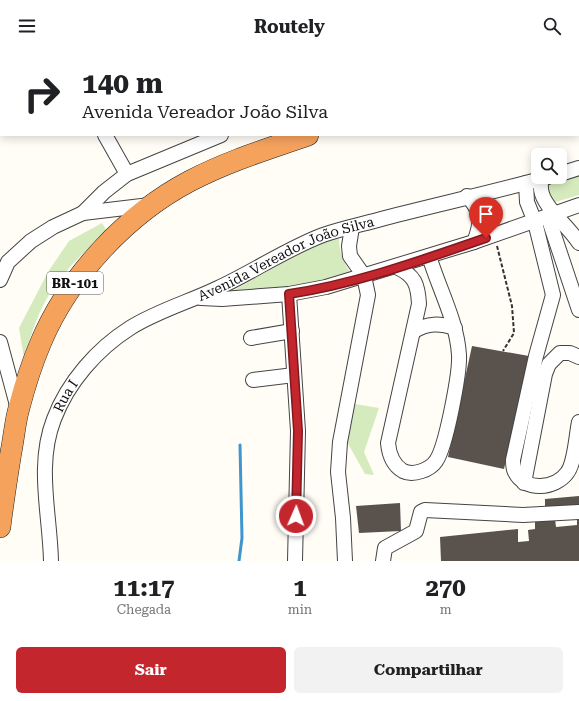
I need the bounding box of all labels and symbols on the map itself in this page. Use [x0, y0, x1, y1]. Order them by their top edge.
pin [469, 197, 503, 238]
street label: Avenida Vereador João Silva [195, 213, 376, 304]
road number: BR-101 [47, 272, 103, 294]
street label: Rua I [50, 377, 81, 415]
position arrow [275, 495, 317, 537]

